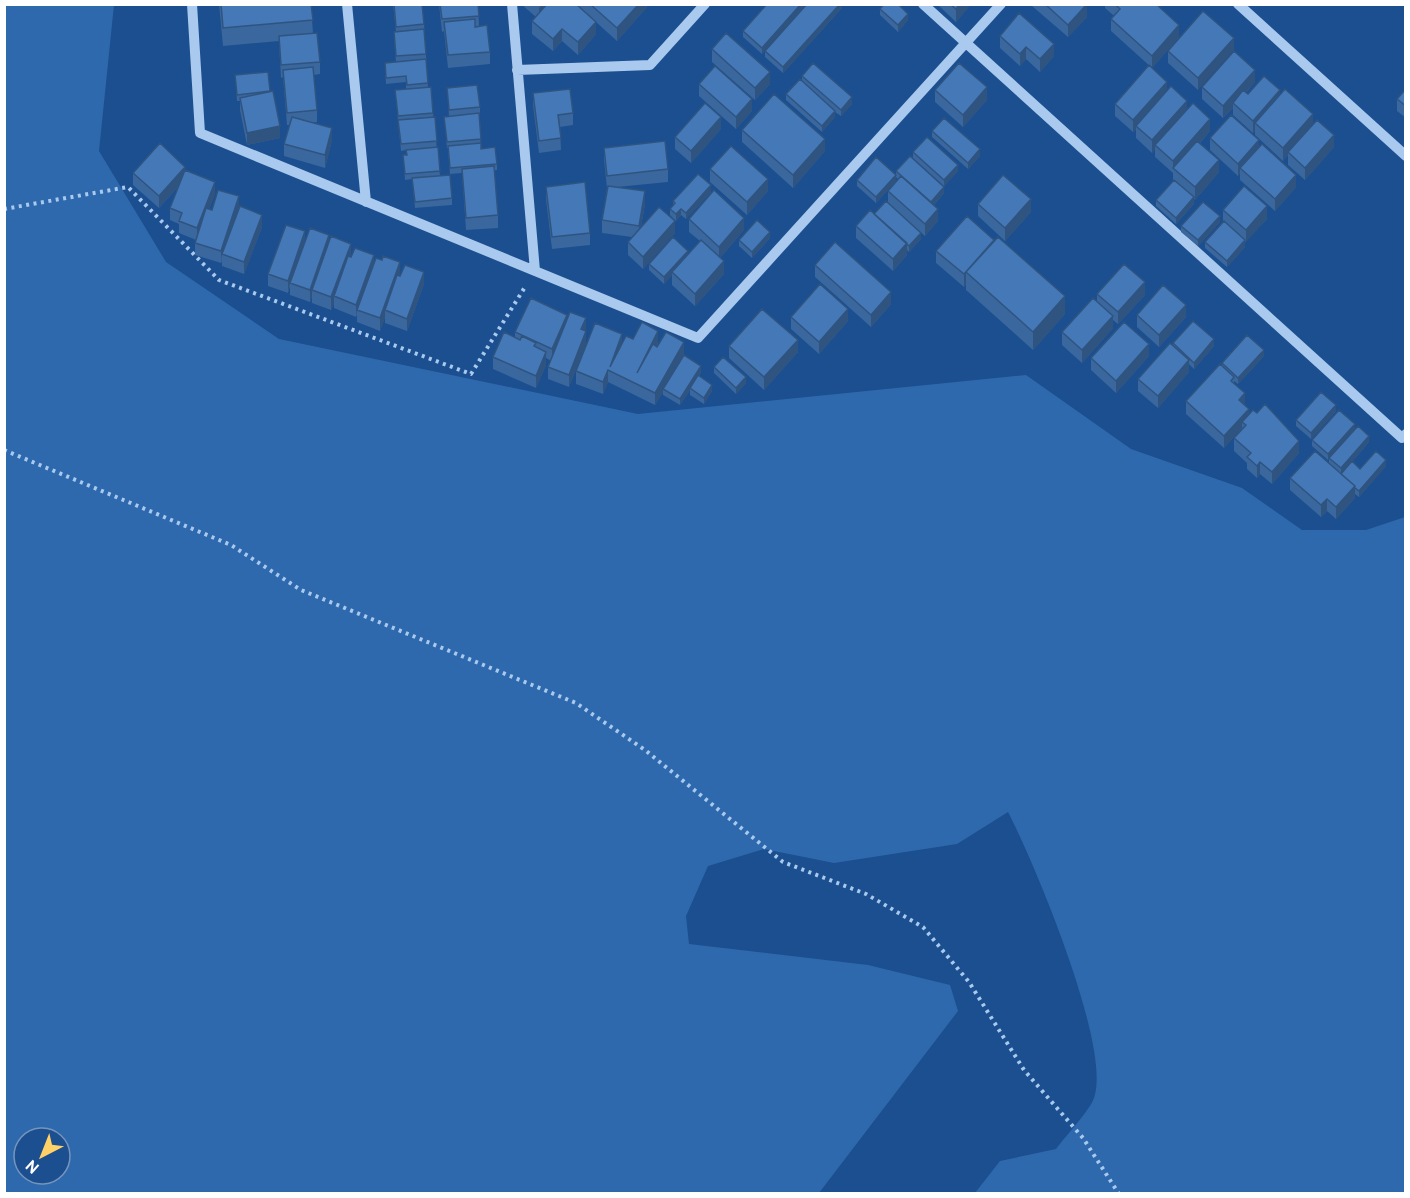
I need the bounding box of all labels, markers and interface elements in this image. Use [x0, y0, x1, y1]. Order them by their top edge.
north arrow [12, 1126, 72, 1186]
text: N [22, 1154, 44, 1177]

